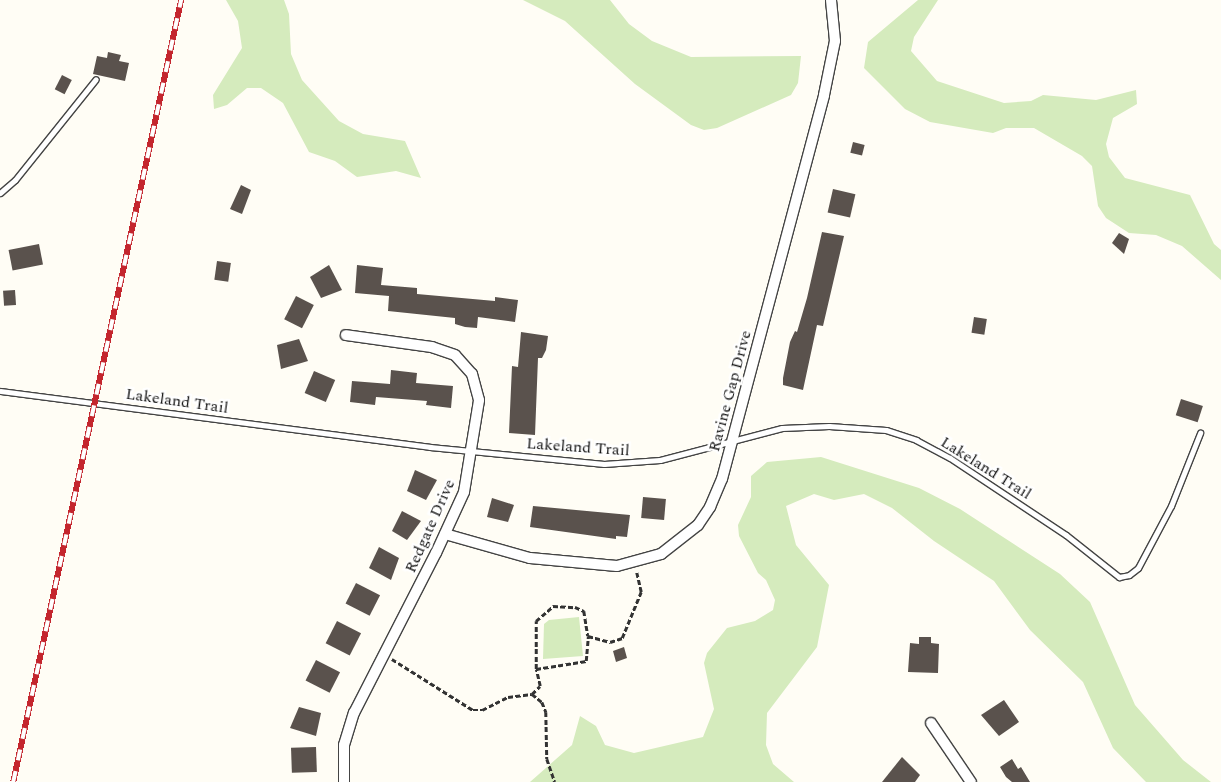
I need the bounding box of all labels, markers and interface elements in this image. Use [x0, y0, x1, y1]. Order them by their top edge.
street label: Ravine Gap Drive [705, 328, 755, 454]
street label: Lakeland Trail [124, 384, 230, 418]
street label: Lakeland Trail [937, 432, 1035, 504]
street label: Lakeland Trail [526, 434, 630, 460]
street label: Redgate Drive [401, 476, 459, 576]

